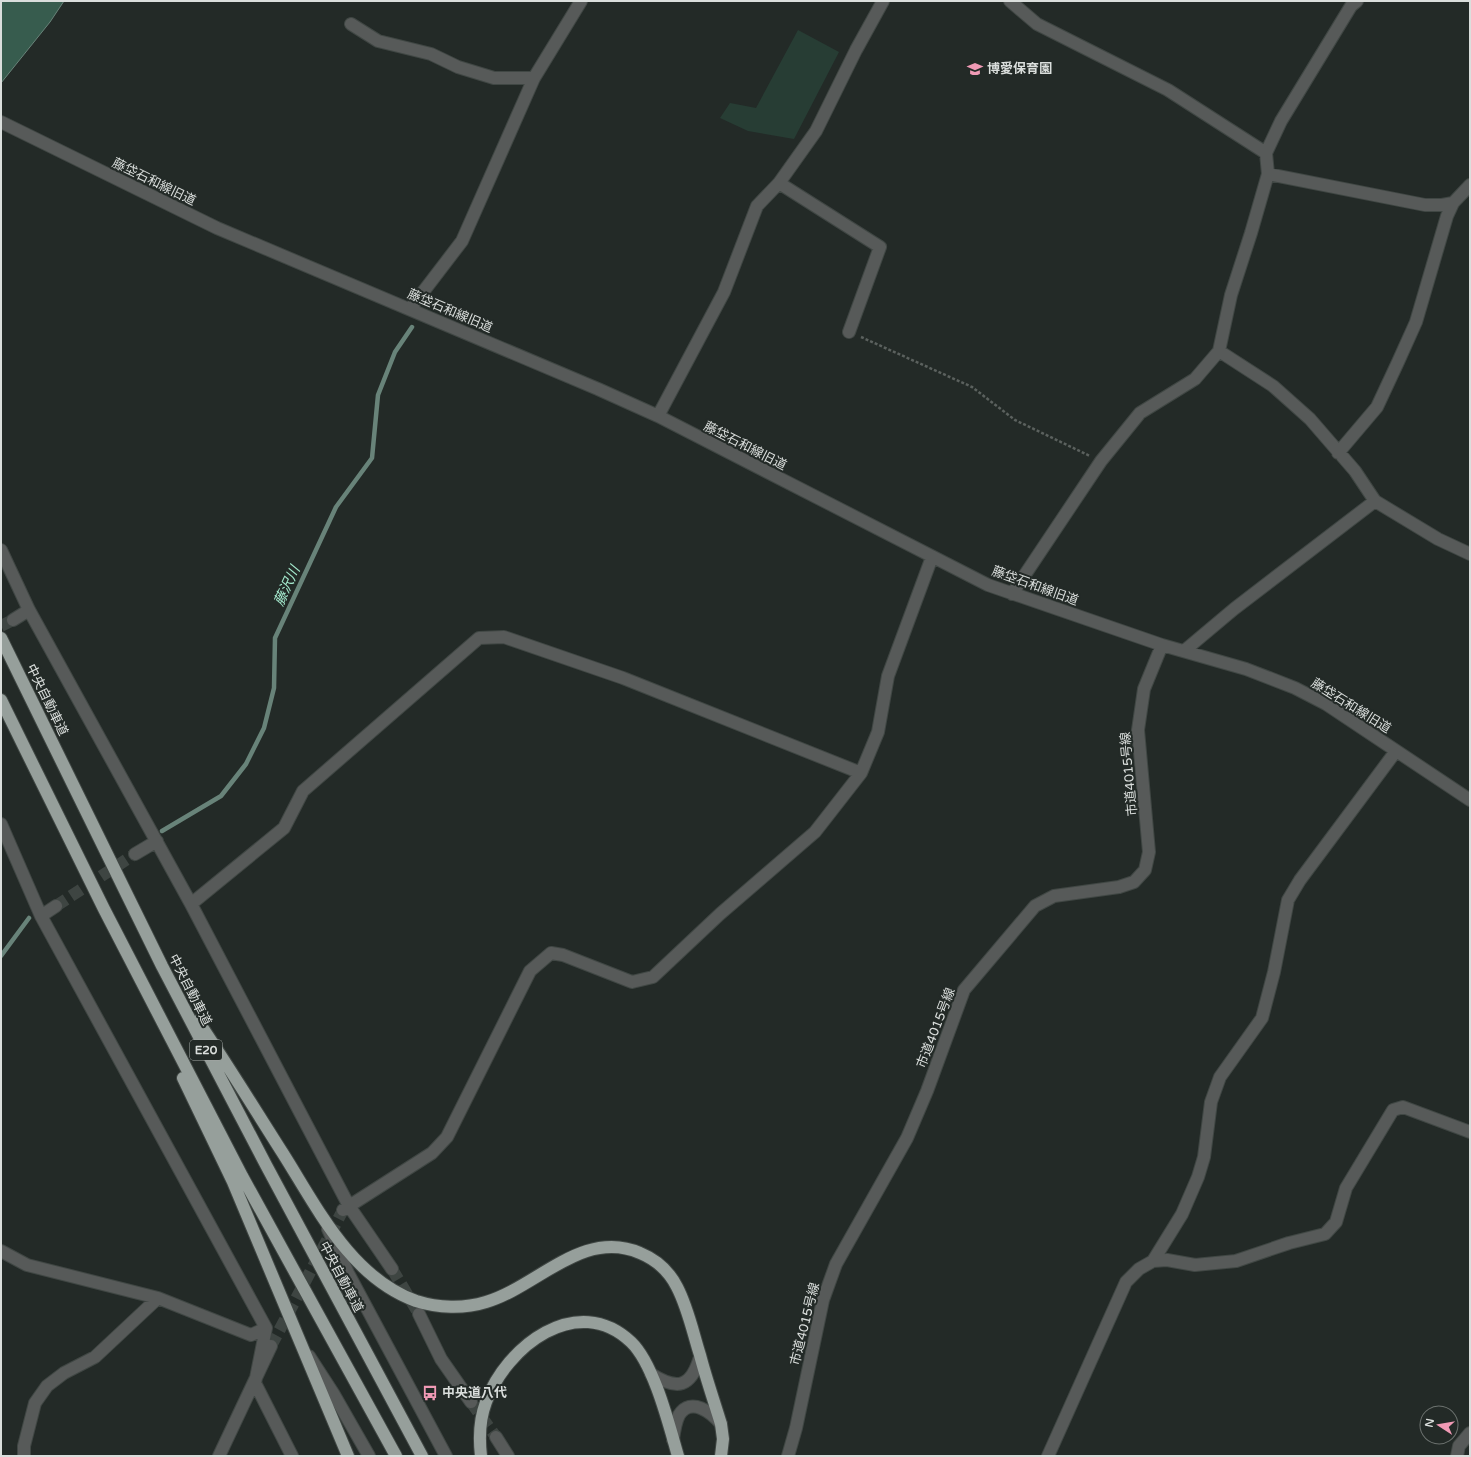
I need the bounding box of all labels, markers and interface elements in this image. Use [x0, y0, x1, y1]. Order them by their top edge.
school or university icon: 博愛保育園 [966, 60, 984, 78]
place label: 博愛保育園 [987, 61, 1052, 77]
street label: 藤垈石和線旧道 [110, 155, 198, 209]
street label: 藤垈石和線旧道 [405, 286, 495, 336]
street label: 藤垈石和線旧道 [701, 418, 789, 474]
water label: 藤沢川 [270, 562, 304, 609]
street label: 藤垈石和線旧道 [990, 563, 1080, 609]
street label: 中央自動車道 [23, 661, 71, 739]
street label: 藤垈石和線旧道 [1308, 675, 1394, 737]
street label: 市道4015号線 [1117, 731, 1141, 817]
street label: 中央自動車道 [165, 952, 215, 1028]
street label: 市道4015号線 [913, 986, 959, 1070]
road number: E20 [190, 1040, 222, 1060]
street label: 中央自動車道 [316, 1239, 366, 1315]
street label: 市道4015号線 [787, 1281, 823, 1367]
bus stop icon: 中央道八代 [421, 1384, 439, 1402]
place label: 中央道八代 [442, 1385, 507, 1401]
north arrow [1419, 1405, 1459, 1445]
text: N [1422, 1417, 1437, 1429]

